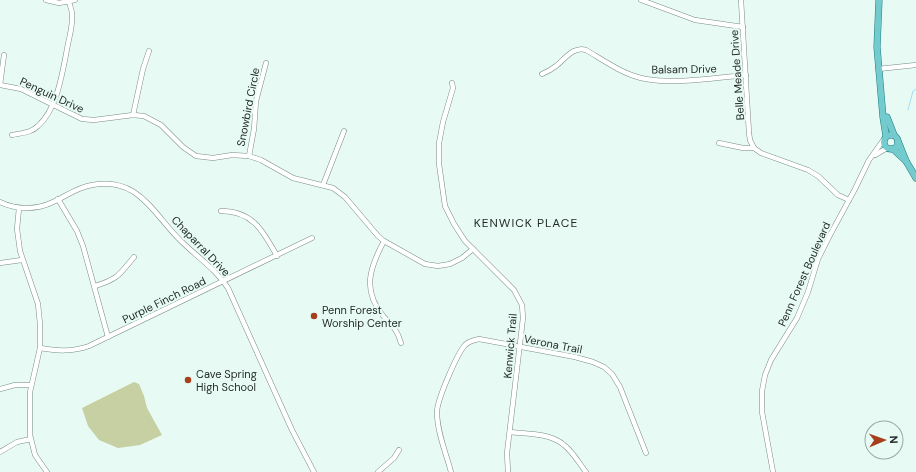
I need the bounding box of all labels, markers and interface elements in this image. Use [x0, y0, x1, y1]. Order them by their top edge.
street label: Belle Meade Drive [727, 29, 747, 121]
street label: Balsam Drive [651, 61, 717, 77]
street label: Snowbird Circle [233, 66, 263, 148]
street label: Penguin Drive [18, 74, 86, 116]
street label: Chaparral Drive [169, 213, 233, 279]
district label: KENWICK PLACE [474, 215, 578, 231]
street label: Penn Forest Boulevard [775, 220, 833, 328]
street label: Purple Finch Road [120, 274, 208, 326]
place label: Penn Forest Worship Center [322, 303, 402, 330]
marker: Penn Forest Worship Center [309, 311, 319, 321]
street label: Kenwick Trail [500, 313, 520, 379]
street label: Verona Trail [523, 331, 583, 357]
place label: Cave Spring High School [196, 367, 257, 394]
marker: Cave Spring High School [183, 375, 193, 385]
north arrow [864, 420, 904, 460]
text: N [887, 435, 901, 444]

